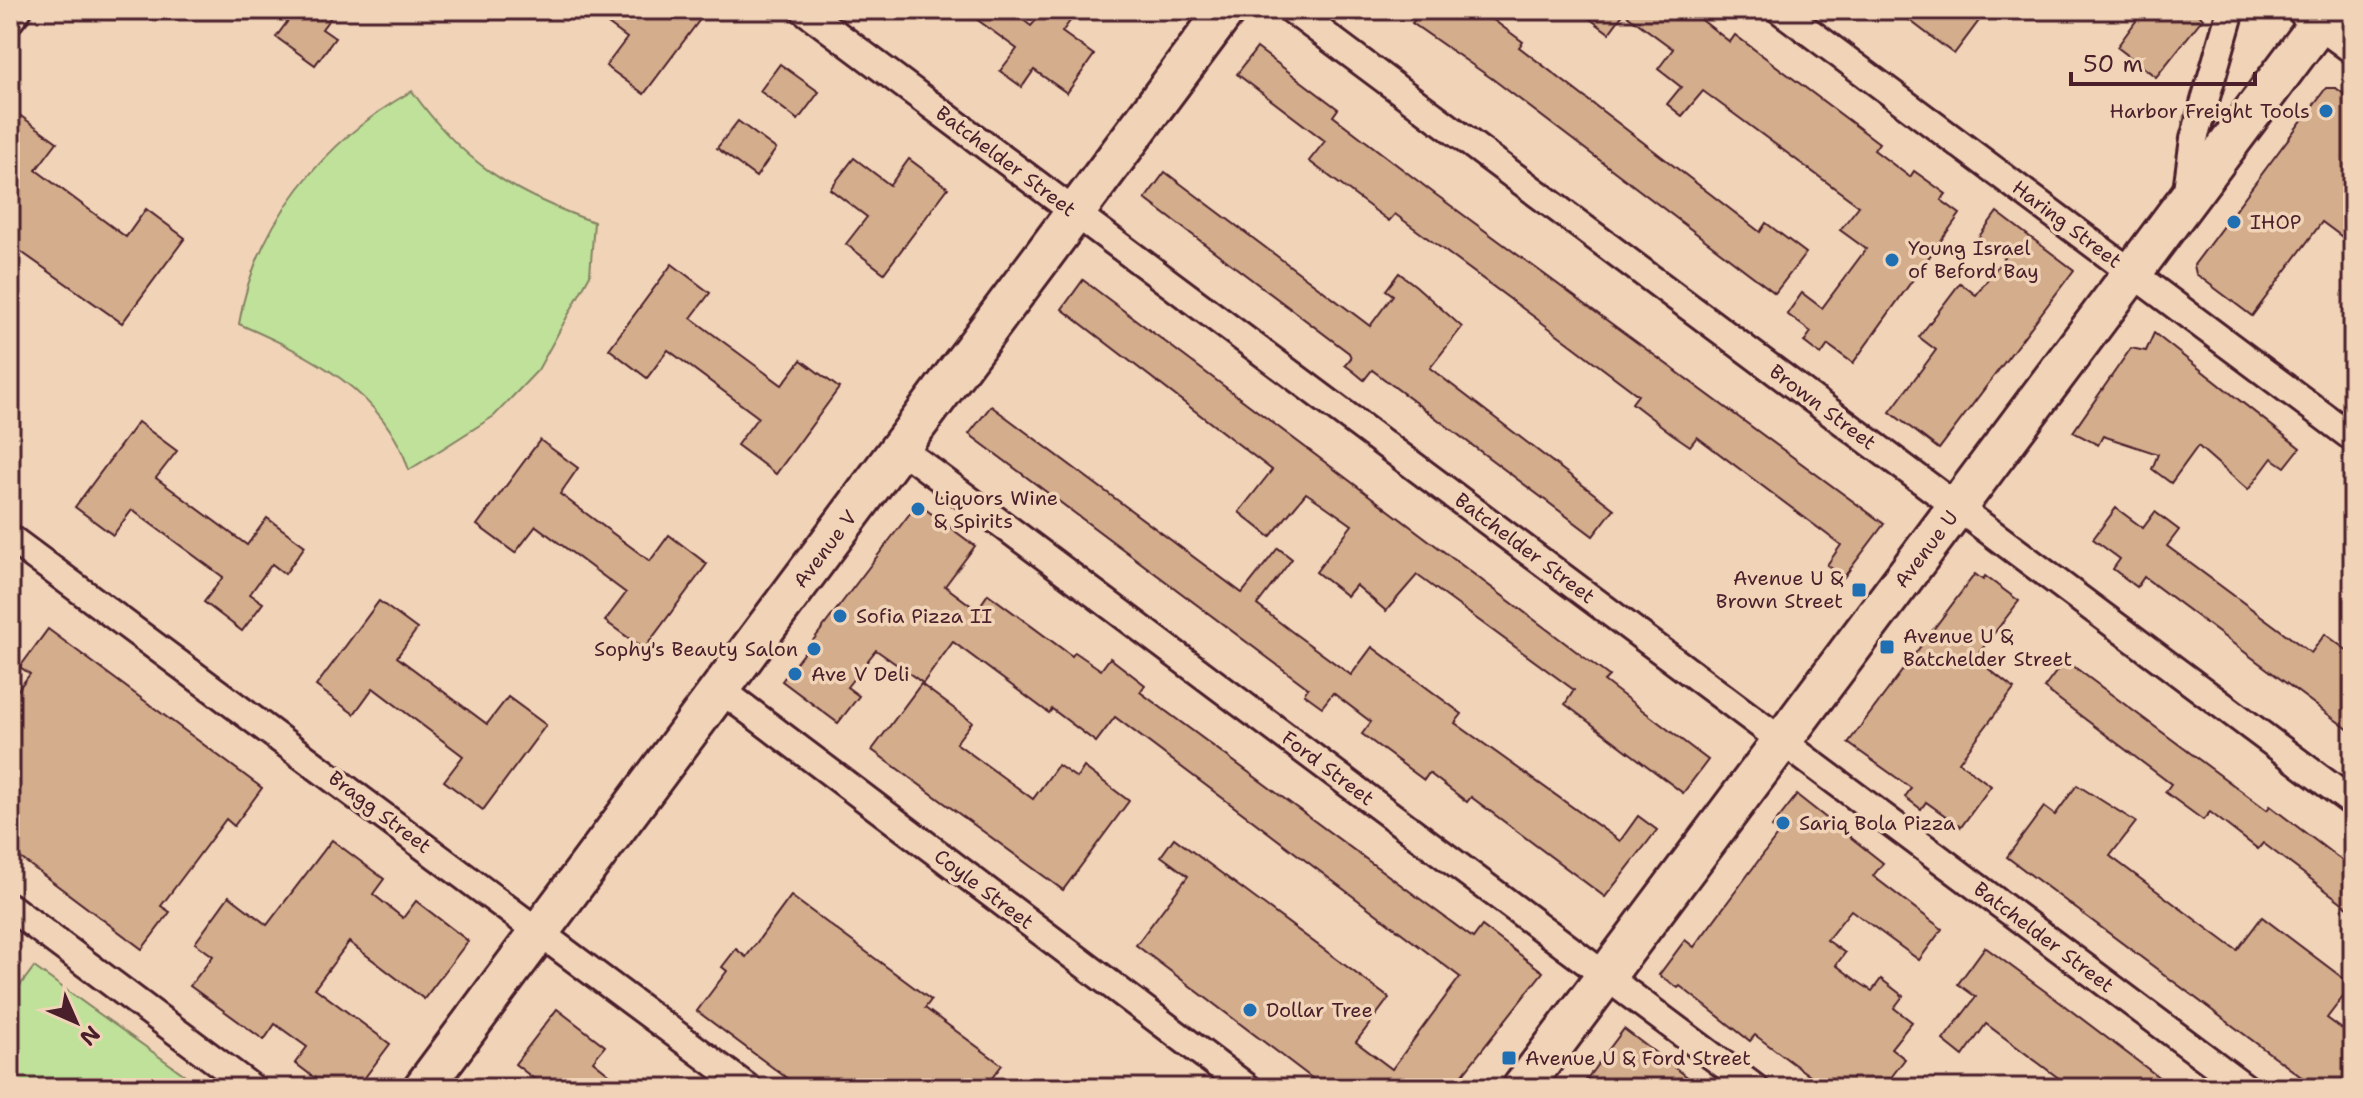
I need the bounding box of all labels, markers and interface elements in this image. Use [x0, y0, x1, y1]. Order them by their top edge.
scale bar [2071, 36, 2255, 86]
text: 50 m [2083, 48, 2143, 80]
place label: Harbor Freight Tools [2110, 98, 2310, 124]
street label: Batchelder Street [931, 100, 1081, 222]
marker: Harbor Freight Tools [2317, 102, 2335, 120]
street label: Haring Street [2007, 174, 2127, 274]
place label: IHOP [2250, 209, 2301, 235]
marker: IHOP [2225, 213, 2243, 231]
place label: Young Israel of Beford Bay [1908, 235, 2039, 284]
marker: Young Israel of Beford Bay [1883, 251, 1901, 269]
street label: Brown Street [1764, 358, 1882, 456]
place label: Liquors Wine & Spirits [934, 485, 1058, 534]
street label: Batchelder Street [1450, 487, 1600, 609]
marker: Liquors Wine & Spirits [909, 500, 927, 518]
street label: Avenue V [787, 505, 863, 593]
street label: Avenue U [1888, 505, 1964, 593]
place label: Avenue U & Brown Street [1716, 565, 1844, 614]
marker: Avenue U & Brown Street [1850, 581, 1868, 599]
place label: Sofia Pizza II [856, 603, 992, 629]
marker: Sofia Pizza II [831, 607, 849, 625]
place label: Avenue U & Batchelder Street [1903, 623, 2072, 672]
place label: Sophy's Beauty Salon [594, 636, 798, 662]
marker: Avenue U & Batchelder Street [1878, 638, 1896, 656]
marker: Sophy's Beauty Salon [805, 640, 823, 658]
place label: Ave V Deli [811, 661, 910, 687]
marker: Ave V Deli [786, 665, 804, 683]
street label: Ford Street [1277, 725, 1379, 811]
street label: Bragg Street [323, 765, 437, 859]
place label: Sariq Bola Pizza [1799, 810, 1956, 836]
marker: Sariq Bola Pizza [1774, 814, 1792, 832]
street label: Coyle Street [929, 843, 1039, 935]
street label: Batchelder Street [1969, 876, 2119, 998]
north arrow [36, 982, 116, 1062]
place label: Dollar Tree [1266, 997, 1373, 1023]
marker: Dollar Tree [1241, 1001, 1259, 1019]
text: N [73, 1019, 106, 1052]
place label: Avenue U & Ford Street [1525, 1045, 1751, 1071]
marker: Avenue U & Ford Street [1500, 1049, 1518, 1067]

